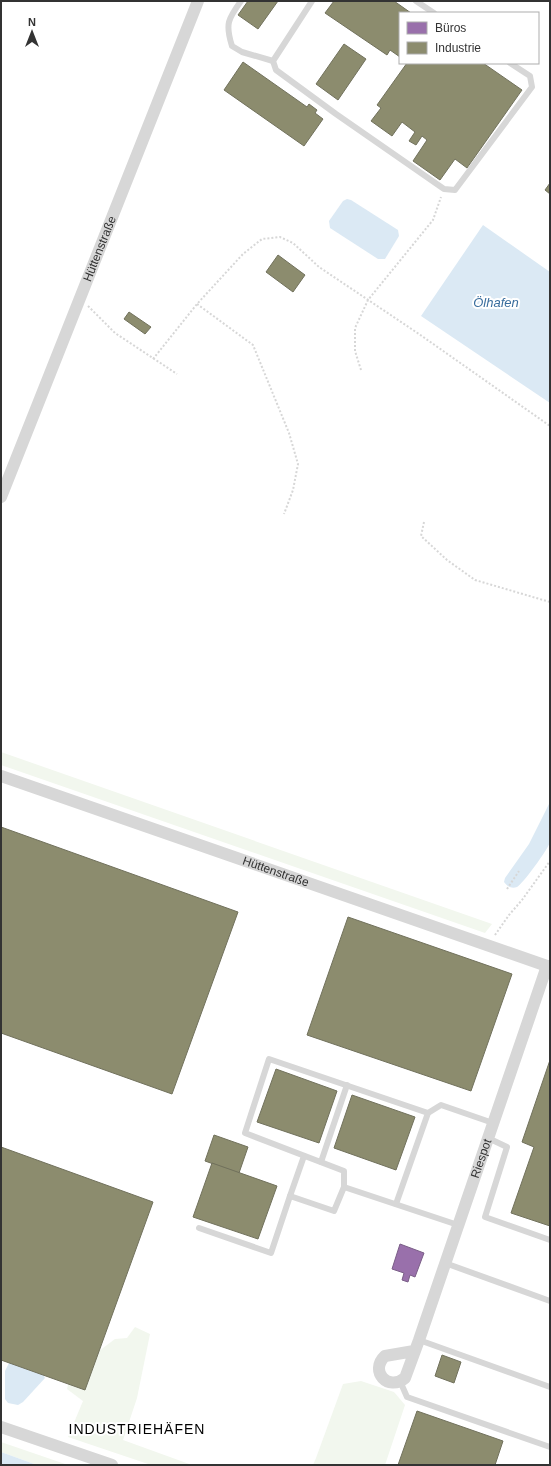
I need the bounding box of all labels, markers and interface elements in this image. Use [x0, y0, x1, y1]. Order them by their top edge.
north arrow [12, 12, 52, 52]
legend [399, 12, 539, 64]
text: N [28, 16, 36, 28]
text: Büros [435, 21, 466, 35]
text: Industrie [435, 41, 481, 55]
street label: Hüttenstraße [80, 214, 119, 284]
water label: Ölhafen [473, 295, 519, 310]
street label: Hüttenstraße [241, 854, 311, 890]
street label: Riespot [468, 1136, 495, 1180]
district label: INDUSTRIEHÄFEN [69, 1421, 205, 1437]

